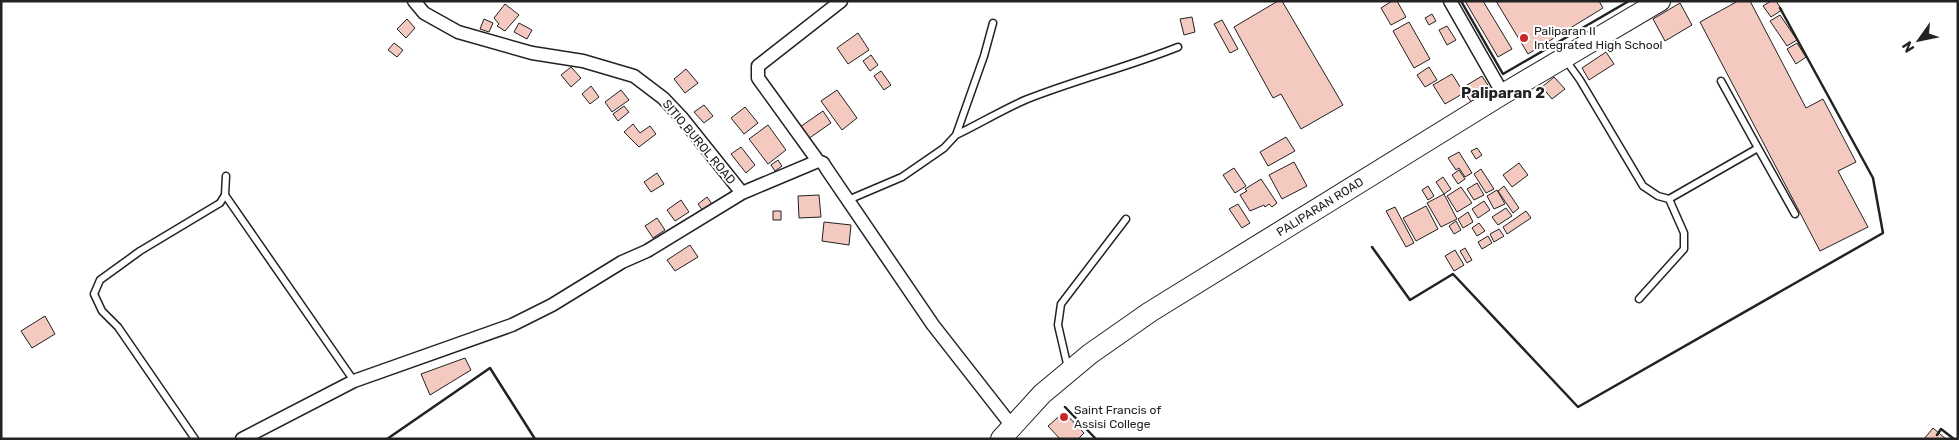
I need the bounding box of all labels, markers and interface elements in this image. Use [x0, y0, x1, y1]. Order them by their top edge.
north arrow [1894, 15, 1944, 65]
place label: Paliparan II Integrated High School [1534, 24, 1663, 52]
marker: Paliparan II Integrated High School [1518, 32, 1530, 44]
text: N [1899, 38, 1918, 56]
district label: Paliparan 2 [1461, 84, 1545, 102]
street label: SITIO BUROL ROAD [660, 97, 738, 187]
street label: PALIPARAN ROAD [1274, 175, 1366, 239]
place label: Saint Francis of Assisi College [1074, 403, 1161, 431]
marker: Saint Francis of Assisi College [1058, 411, 1070, 423]

